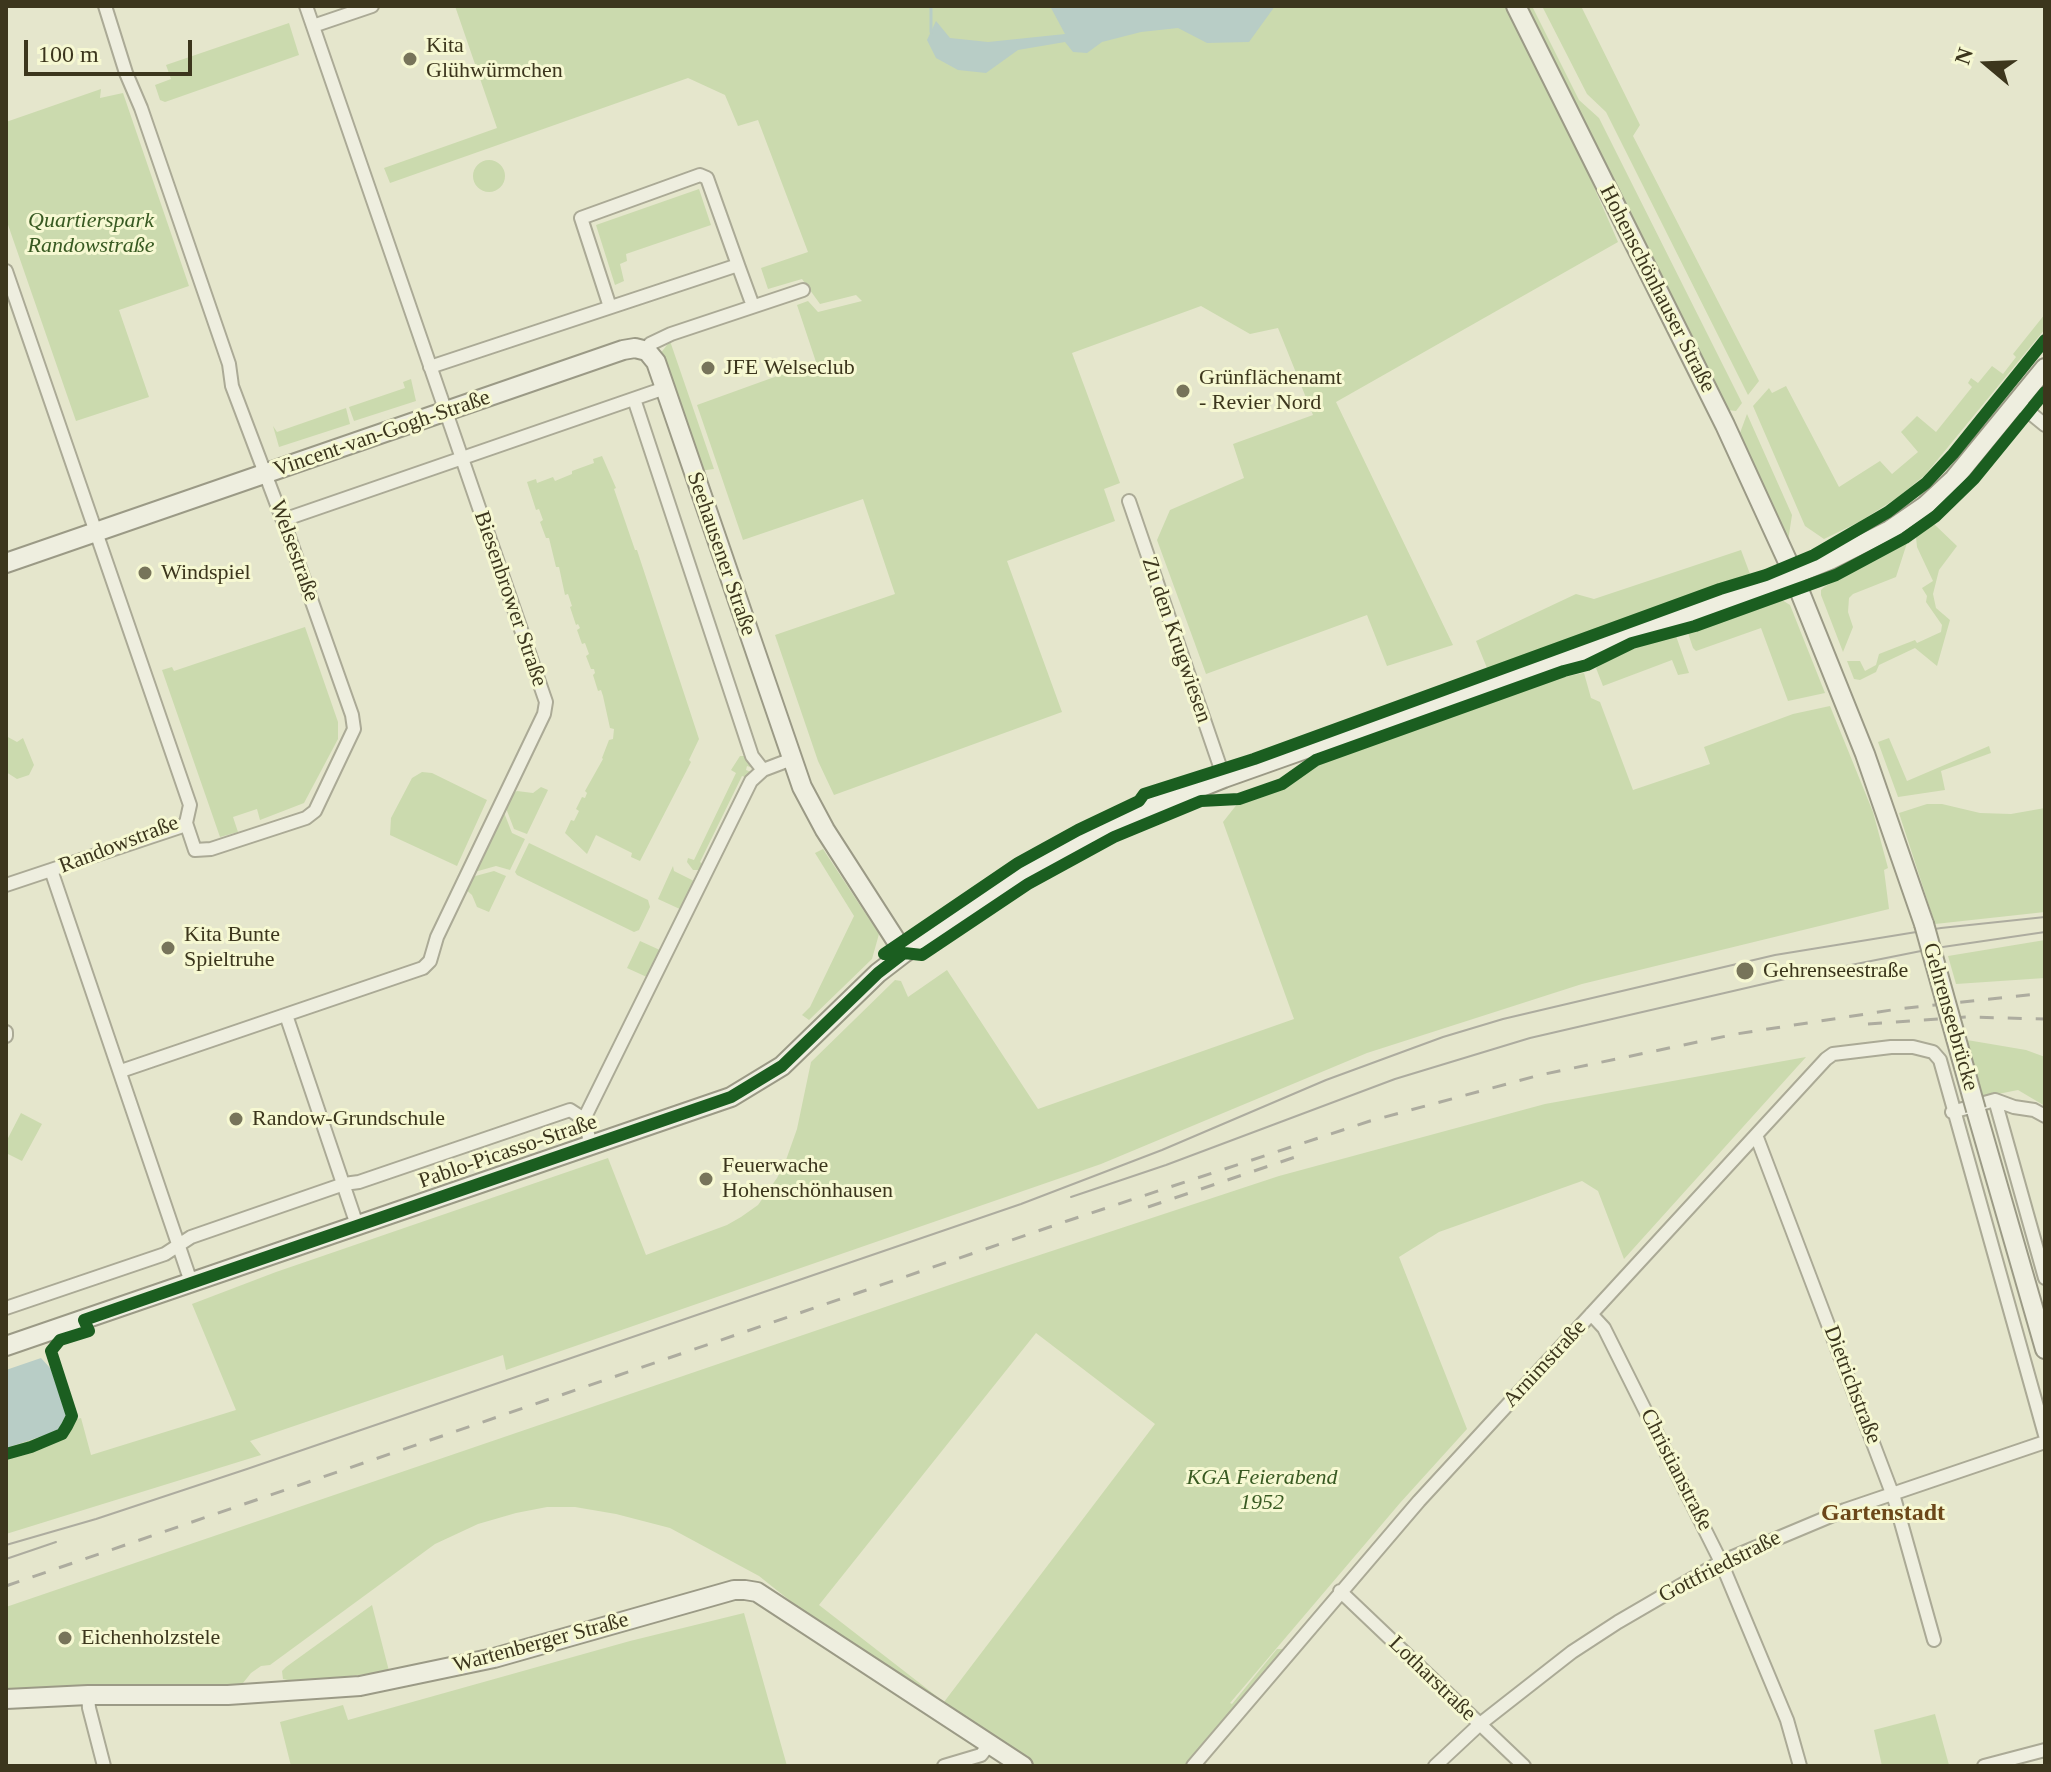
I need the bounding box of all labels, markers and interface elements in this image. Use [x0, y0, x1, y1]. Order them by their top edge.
scale bar [28, 24, 196, 74]
north arrow [1947, 24, 2027, 104]
place label: Kita Glühwürmchen [426, 33, 563, 84]
text: 100 m [38, 41, 99, 67]
text: N [1949, 44, 1978, 68]
marker: Kita Glühwürmchen [401, 50, 419, 68]
street label: Hohenschönhauser Straße [1593, 181, 1721, 397]
park label: Quartierspark Randowstraße [27, 208, 155, 260]
place label: JFE Welseclub [724, 355, 855, 381]
marker: JFE Welseclub [699, 359, 717, 377]
place label: Grünflächenamt - Revier Nord [1199, 365, 1342, 416]
marker: Grünflächenamt - Revier Nord [1174, 382, 1192, 400]
street label: Vincent-van-Gogh-Straße [270, 385, 494, 483]
street label: Seehausener Straße [681, 469, 761, 639]
street label: Welsestraße [264, 497, 324, 605]
street label: Biesenbrower Straße [468, 508, 552, 690]
street label: Zu den Krugwiesen [1135, 554, 1217, 726]
place label: Windspiel [161, 560, 251, 586]
marker: Windspiel [136, 564, 154, 582]
street label: Randowstraße [56, 810, 182, 880]
place label: Kita Bunte Spieltruhe [184, 922, 280, 974]
marker: Kita Bunte Spieltruhe [159, 939, 177, 957]
street label: Gehrenseebrücke [1916, 940, 1984, 1094]
place label: Gehrenseestraße [1763, 958, 1908, 984]
marker: Gehrenseestraße [1734, 960, 1756, 982]
place label: Randow-Grundschule [252, 1106, 445, 1132]
street label: Pablo-Picasso-Straße [415, 1109, 601, 1195]
marker: Randow-Grundschule [227, 1110, 245, 1128]
place label: Feuerwache Hohenschönhausen [722, 1153, 893, 1204]
marker: Feuerwache Hohenschönhausen [697, 1170, 715, 1188]
street label: Arnimstraße [1498, 1315, 1592, 1413]
street label: Dietrichstraße [1817, 1322, 1887, 1448]
street label: Christianstraße [1634, 1405, 1718, 1535]
park label: KGA Feierabend 1952 [1187, 1465, 1337, 1516]
district label: Gartenstadt [1821, 1500, 1945, 1528]
street label: Gottfriedstraße [1655, 1525, 1785, 1609]
street label: Wartenberger Straße [450, 1607, 632, 1679]
place label: Eichenholzstele [81, 1625, 220, 1651]
marker: Eichenholzstele [56, 1629, 74, 1647]
street label: Lotharstraße [1383, 1631, 1481, 1727]

